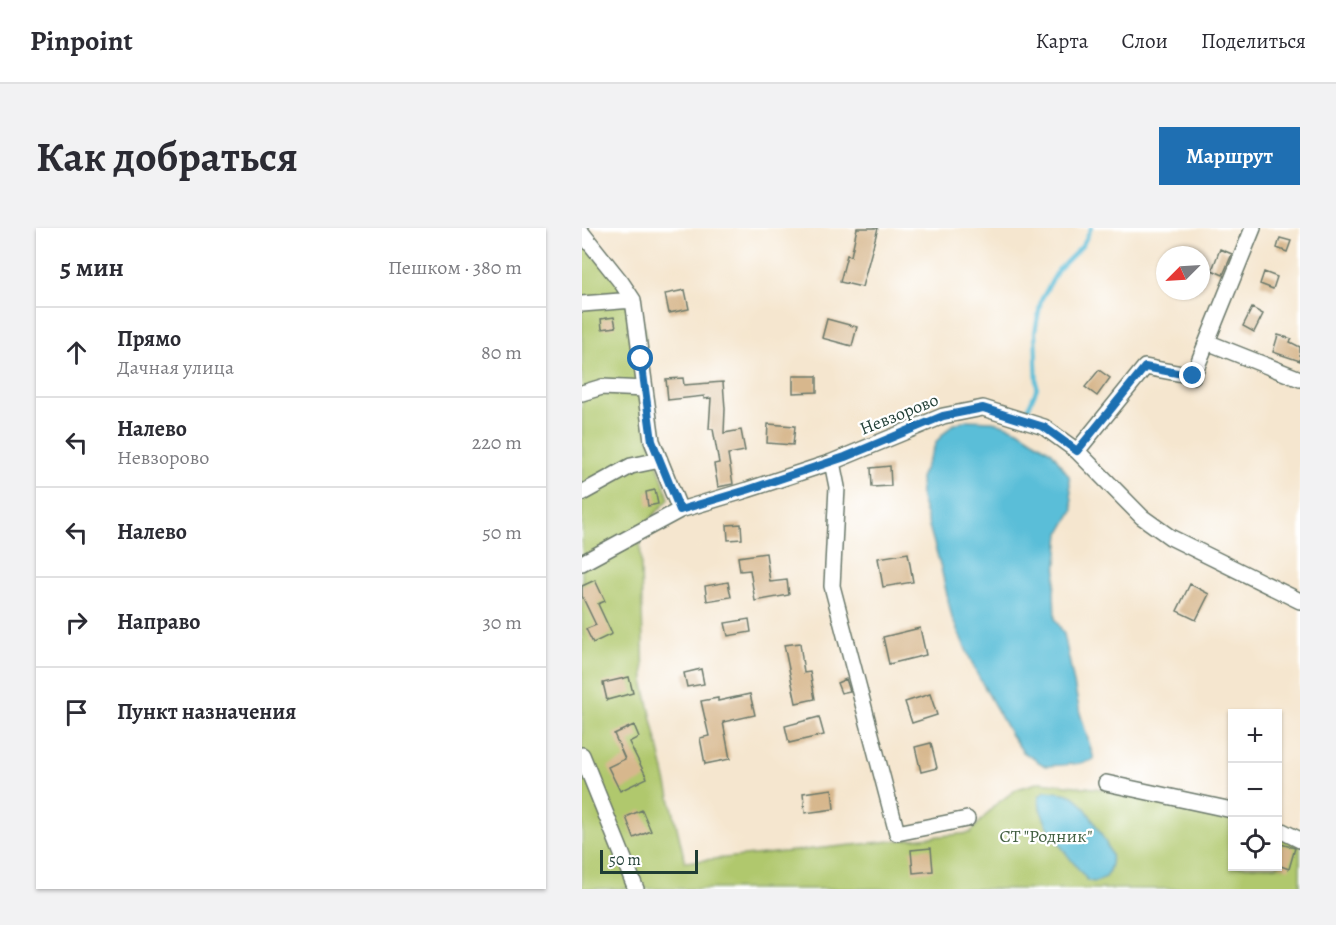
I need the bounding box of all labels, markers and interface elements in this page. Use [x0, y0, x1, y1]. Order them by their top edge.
text: Pinpoint [30, 22, 133, 60]
text: Карта [1035, 27, 1088, 55]
text: Слои [1121, 27, 1168, 55]
text: Поделиться [1201, 27, 1306, 55]
button: Маршрут [1159, 127, 1300, 185]
text: Как добраться [36, 128, 298, 185]
north arrow [1156, 246, 1210, 300]
text: 5 мин [60, 250, 124, 285]
text: Пешком · 380 m [388, 254, 522, 281]
text: Прямо [117, 324, 181, 354]
icon: ahead [60, 336, 93, 369]
text: 80 m [481, 339, 522, 366]
route start [627, 345, 653, 371]
text: Дачная улица [117, 354, 234, 381]
route end [1179, 362, 1205, 388]
street label: Невзорово [856, 387, 942, 441]
text: Налево [117, 414, 187, 444]
icon: left [60, 426, 93, 459]
text: 220 m [472, 429, 522, 456]
text: Невзорово [117, 444, 209, 471]
icon: left [60, 516, 93, 549]
text: Налево [117, 517, 187, 547]
text: 50 m [482, 519, 522, 546]
icon: right [60, 606, 93, 639]
text: Направо [117, 607, 200, 637]
text: 30 m [482, 609, 522, 636]
icon: arrive [60, 696, 93, 729]
text: Пункт назначения [117, 697, 296, 727]
map controls [1228, 709, 1282, 871]
button: + [1228, 709, 1282, 763]
button: − [1228, 763, 1282, 817]
button: locate [1228, 817, 1282, 871]
park label: СТ "Родник" [999, 824, 1093, 848]
scale bar [600, 847, 698, 874]
text: 50 m [609, 849, 641, 871]

